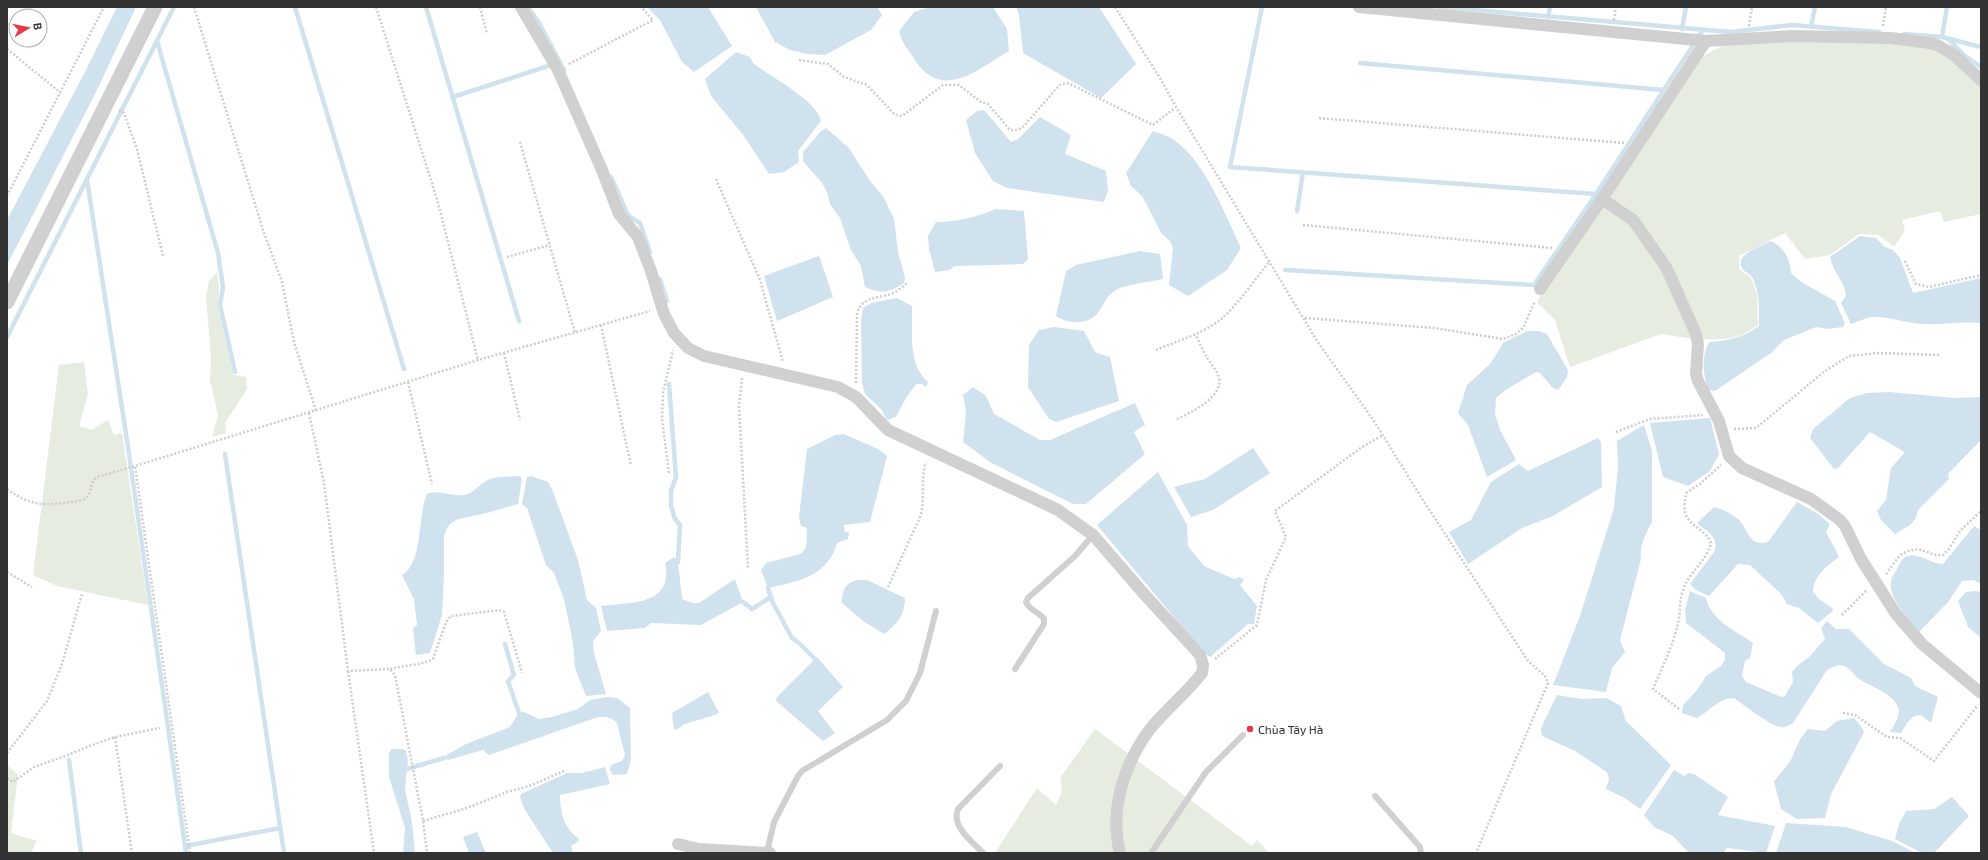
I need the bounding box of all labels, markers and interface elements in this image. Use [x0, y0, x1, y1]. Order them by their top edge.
north arrow [8, 8, 48, 48]
text: B [31, 22, 45, 31]
place label: Chùa Tây Hà [1258, 722, 1323, 736]
marker: Chùa Tây Hà [1245, 724, 1255, 734]

